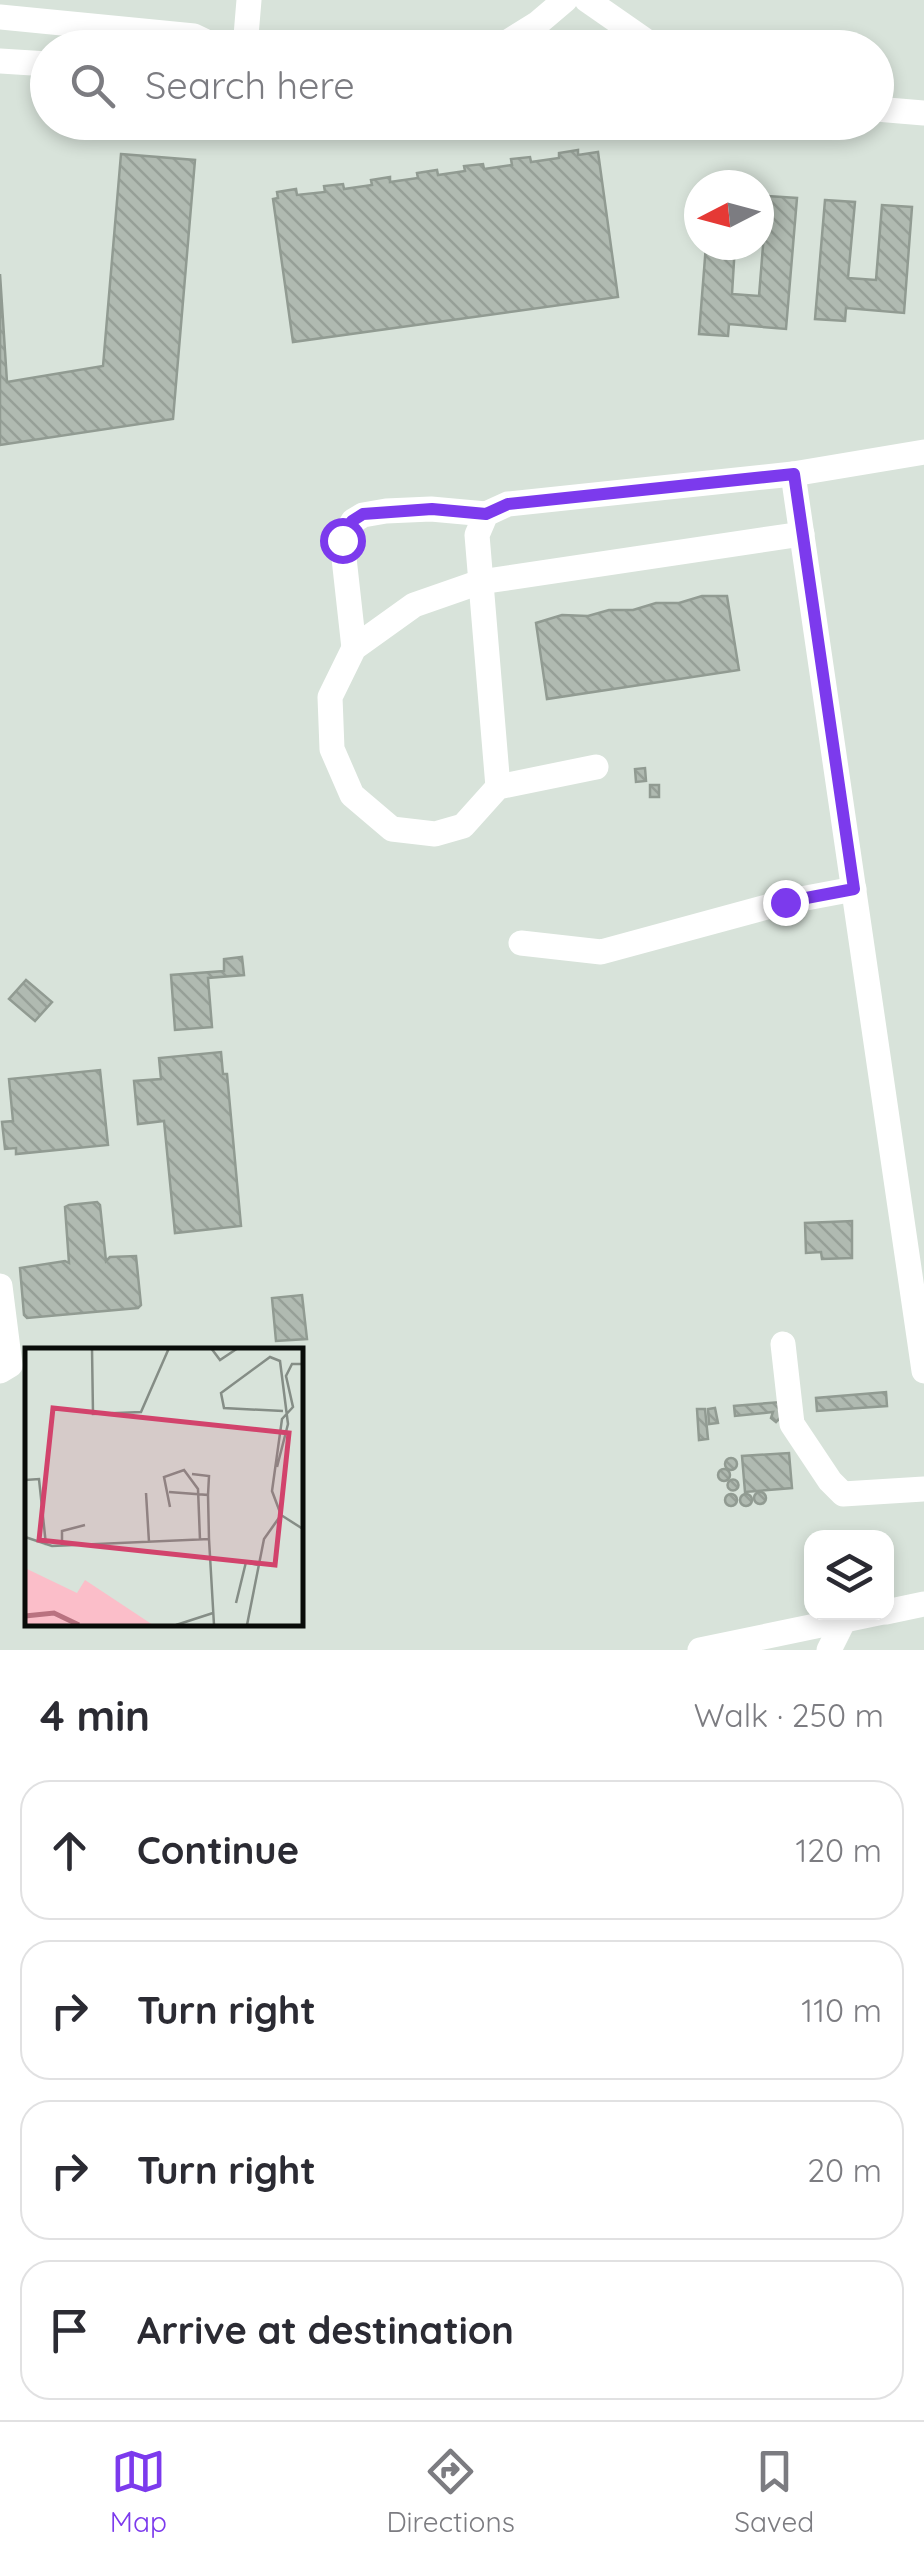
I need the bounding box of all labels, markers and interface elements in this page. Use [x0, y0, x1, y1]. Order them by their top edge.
search box [30, 30, 894, 140]
icon: search [65, 58, 120, 113]
text: Search here [145, 61, 355, 109]
north arrow [684, 170, 774, 260]
route start [320, 518, 366, 564]
route end [763, 880, 809, 926]
inset map [25, 1348, 302, 1625]
map controls [804, 1530, 894, 1620]
button: layers [804, 1530, 894, 1620]
text: 4 min [40, 1689, 150, 1742]
text: Walk · 250 m [694, 1695, 884, 1735]
icon: ahead [42, 1823, 97, 1878]
text: Continue [137, 1826, 299, 1874]
text: 120 m [795, 1830, 882, 1870]
icon: right [42, 1983, 97, 2038]
text: Turn right [137, 1986, 316, 2034]
text: 110 m [801, 1990, 882, 2030]
icon: right [42, 2143, 97, 2198]
text: Turn right [137, 2146, 316, 2194]
text: 20 m [807, 2150, 882, 2190]
icon: arrive [42, 2303, 97, 2358]
text: Arrive at destination [137, 2306, 514, 2354]
tab: Map [110, 2444, 167, 2539]
tab: Directions [386, 2444, 515, 2539]
tab: Saved [734, 2444, 814, 2539]

